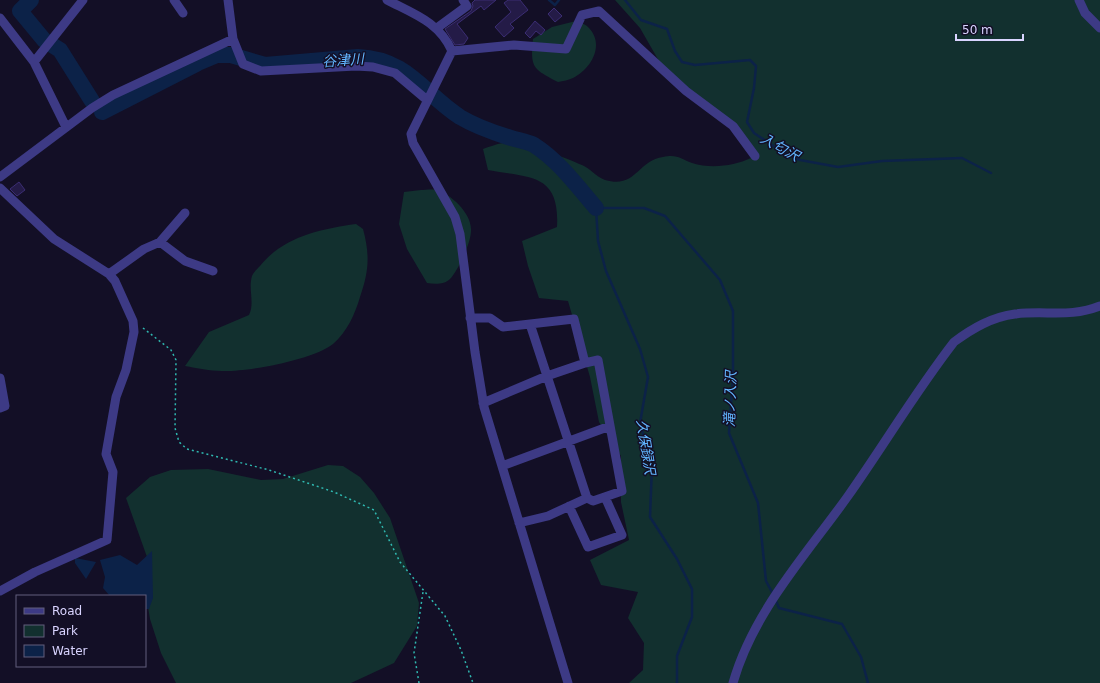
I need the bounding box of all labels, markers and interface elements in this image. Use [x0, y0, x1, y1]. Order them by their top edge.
scale bar [956, 16, 1023, 42]
text: 50 m [962, 23, 993, 37]
water label: 谷津川 [321, 50, 367, 69]
water label: 入匂沢 [758, 130, 804, 165]
water label: 滝ノ入沢 [721, 369, 739, 427]
water label: 久保録沢 [634, 418, 659, 478]
legend [16, 595, 146, 667]
text: Road [52, 604, 82, 618]
text: Park [52, 624, 78, 638]
text: Water [52, 644, 88, 658]

